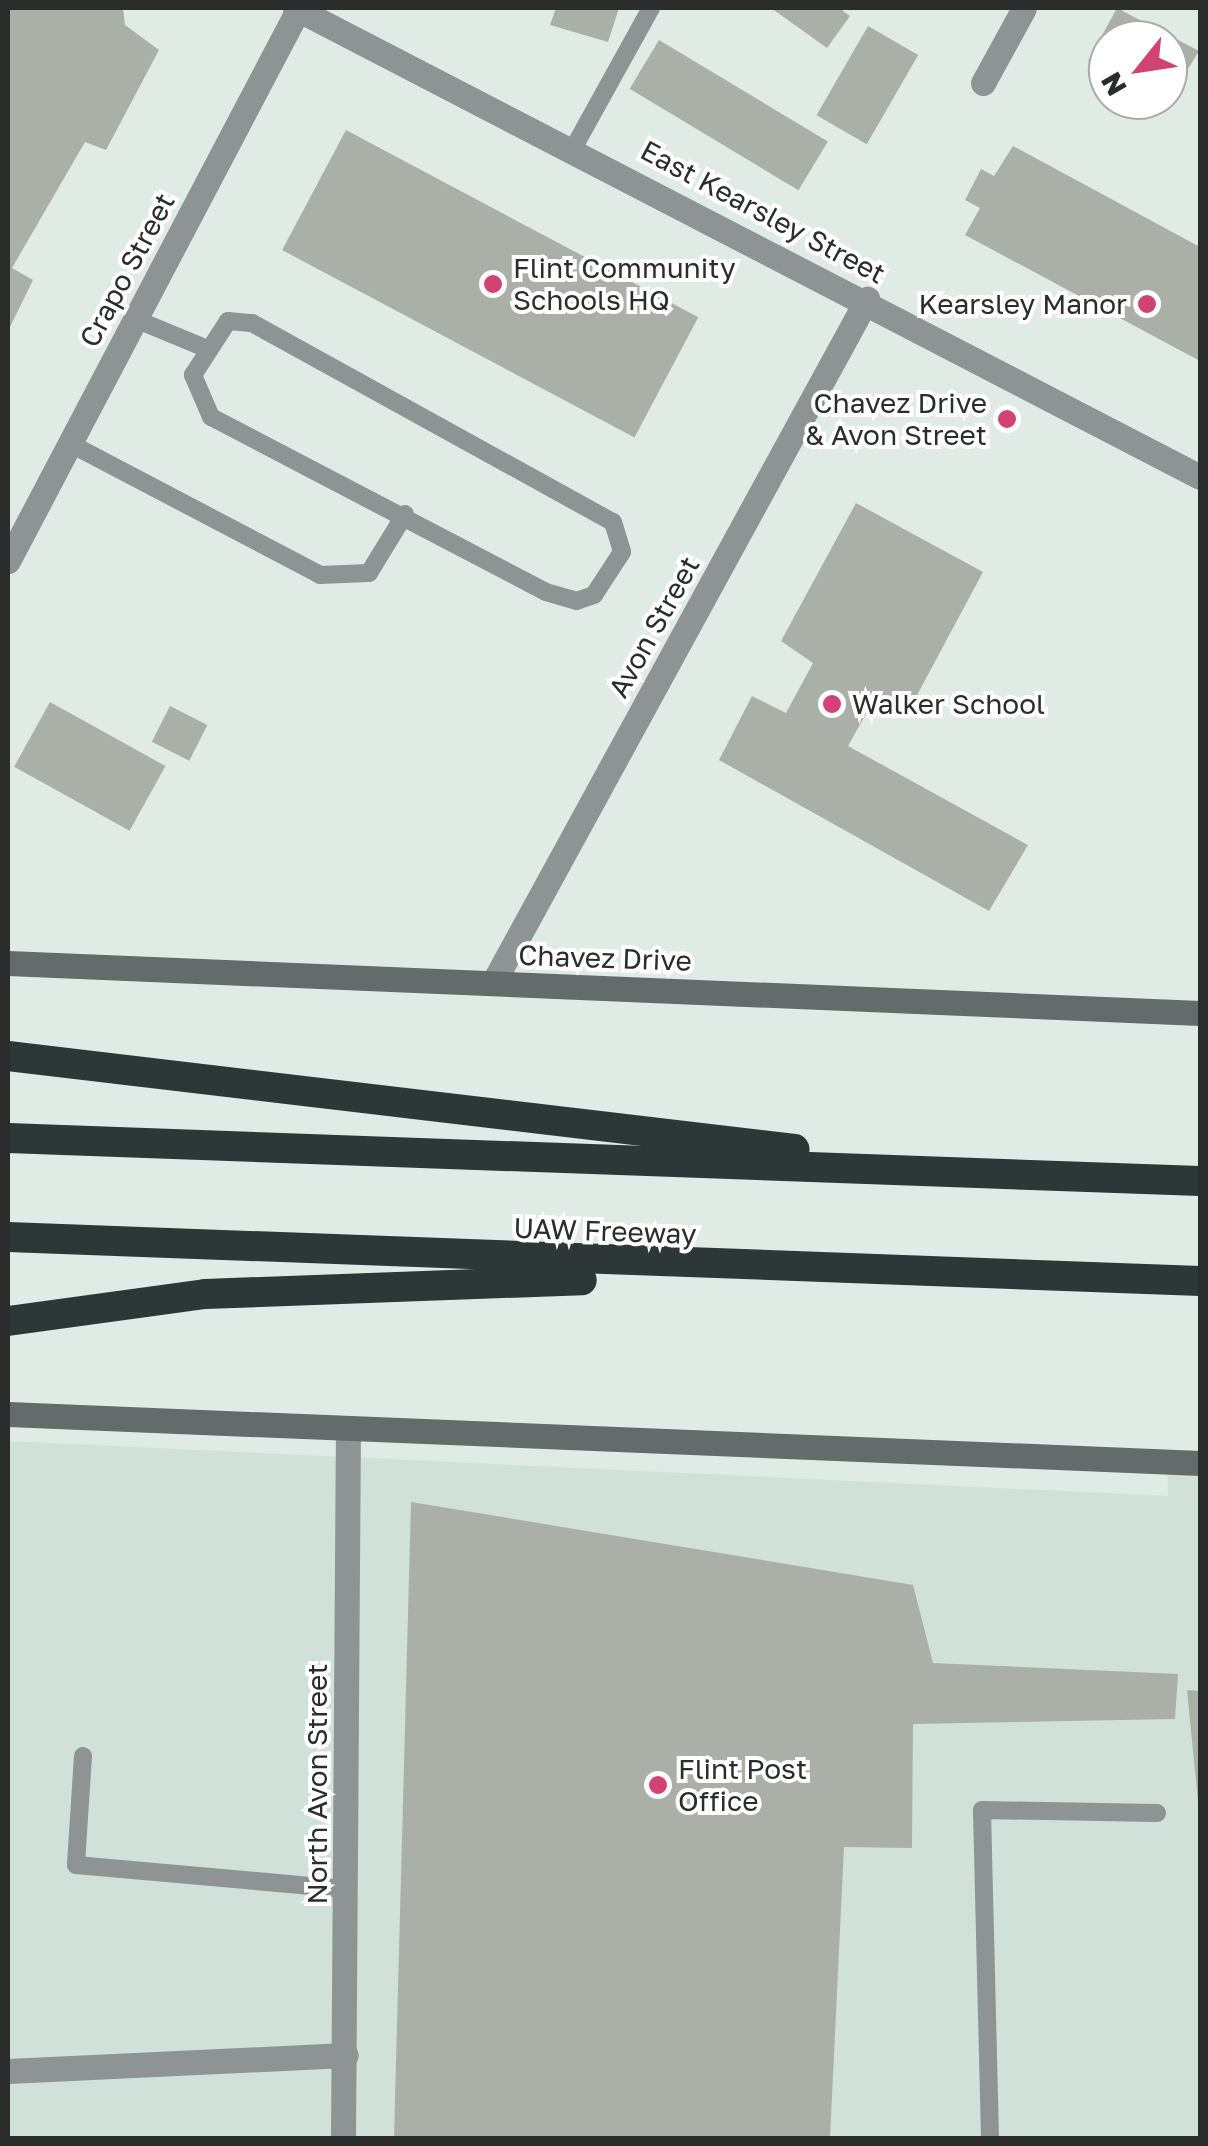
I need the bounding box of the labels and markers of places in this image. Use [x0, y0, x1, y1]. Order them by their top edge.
place label: Flint Community Schools HQ [513, 251, 736, 317]
marker: Flint Community Schools HQ [482, 273, 504, 295]
place label: Kearsley Manor [919, 287, 1127, 321]
marker: Kearsley Manor [1136, 293, 1158, 315]
place label: Chavez Drive & Avon Street [805, 386, 987, 452]
marker: Chavez Drive & Avon Street [996, 408, 1018, 430]
place label: Walker School [852, 687, 1045, 721]
marker: Walker School [821, 693, 843, 715]
place label: Flint Post Office [678, 1752, 807, 1818]
marker: Flint Post Office [647, 1774, 669, 1796]

